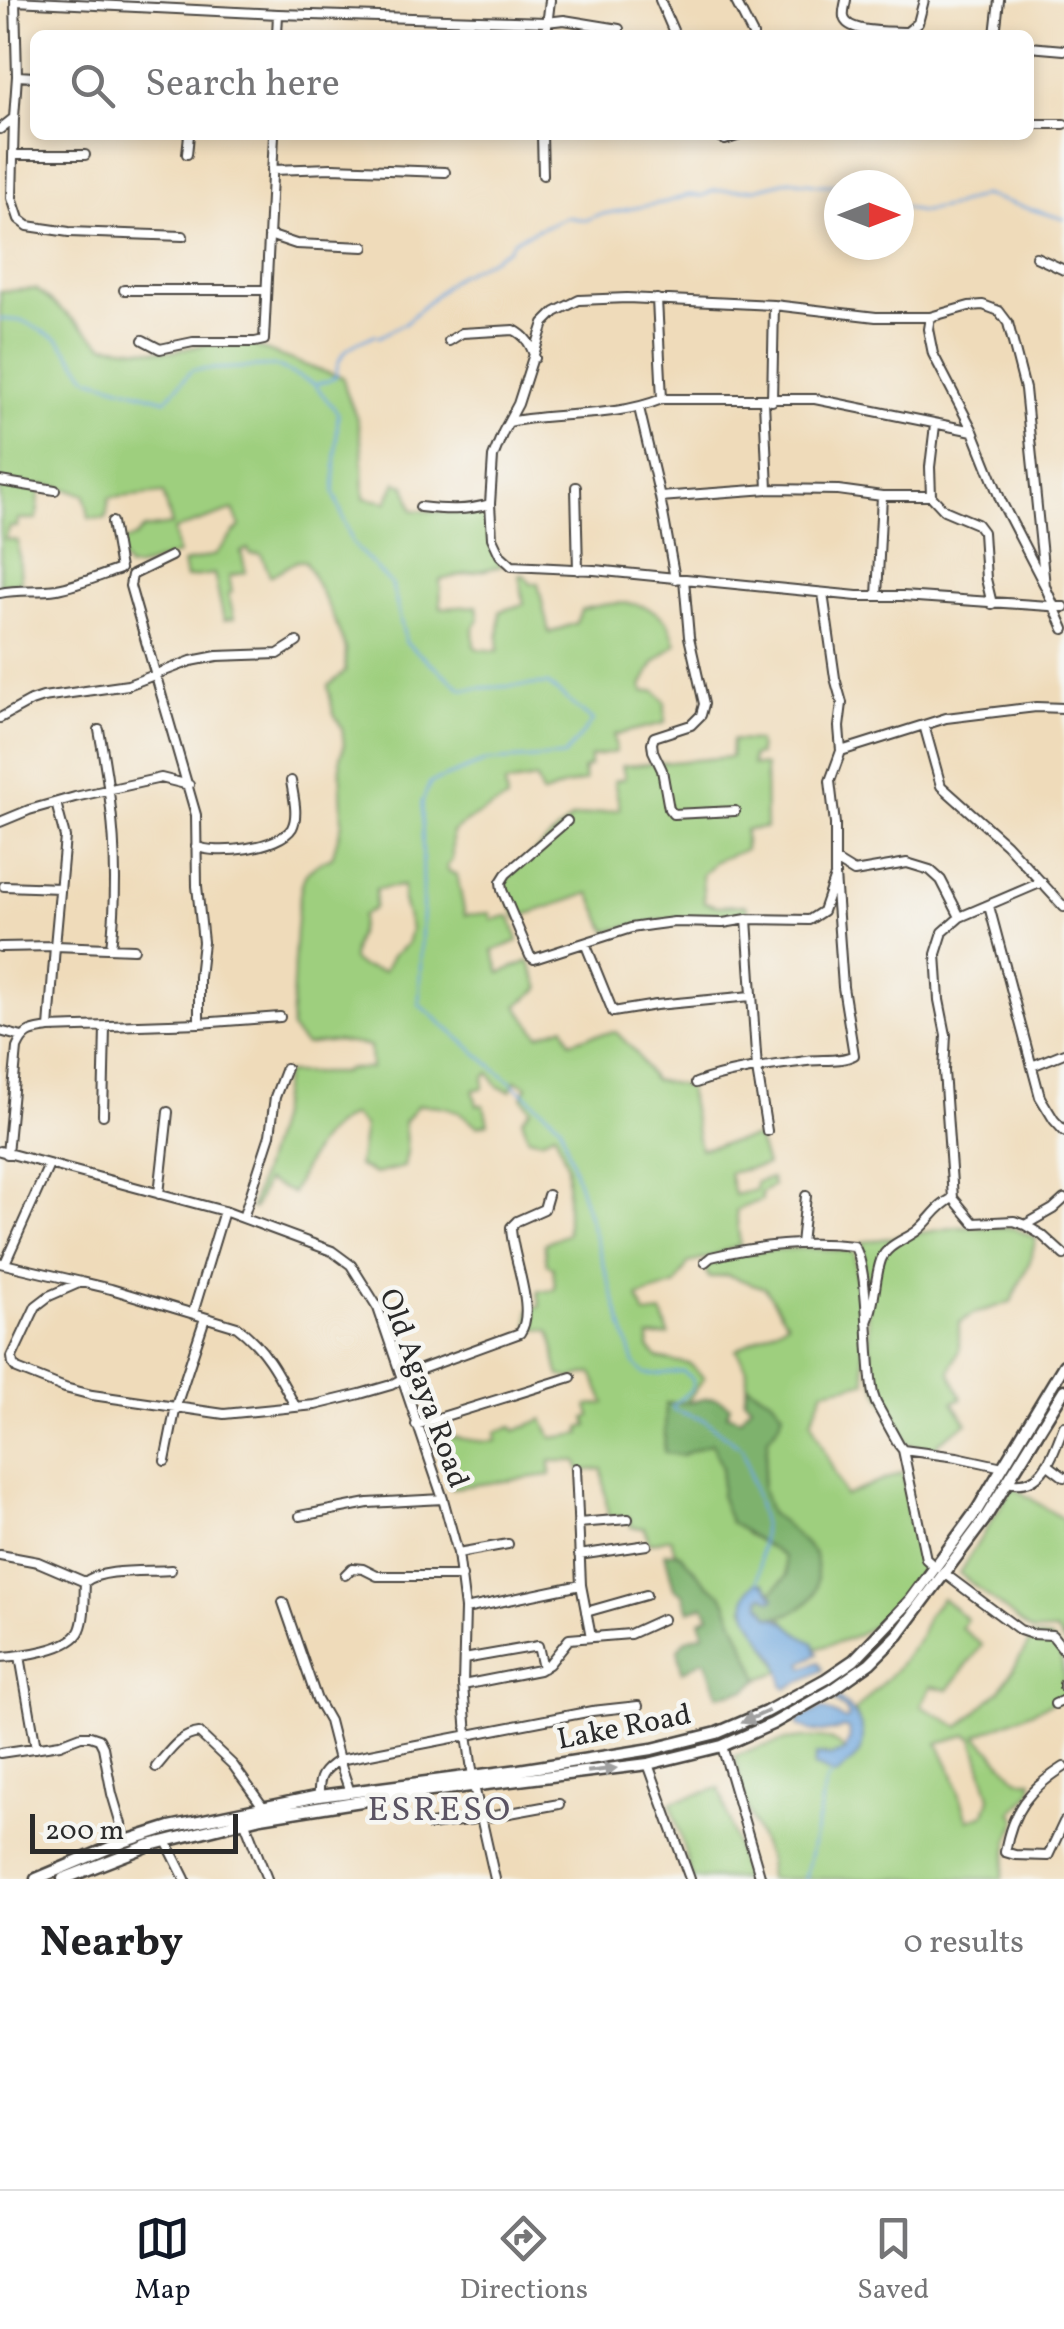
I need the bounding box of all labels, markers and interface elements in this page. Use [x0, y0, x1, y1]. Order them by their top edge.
search box [30, 30, 1034, 140]
icon: search [65, 58, 120, 113]
text: Search here [145, 59, 340, 112]
north arrow [824, 170, 914, 260]
street label: Old Agaya Road [368, 1283, 479, 1494]
street label: Lake Road [554, 1694, 695, 1762]
one-way arrow [740, 1709, 770, 1725]
one-way arrow [587, 1762, 618, 1778]
district label: ESRESO [367, 1787, 513, 1835]
scale bar [30, 1809, 238, 1854]
text: 200 m [45, 1812, 124, 1851]
text: Nearby [40, 1915, 183, 1974]
text: 0 results [904, 1922, 1024, 1966]
tab: Map [135, 2211, 191, 2310]
tab: Directions [460, 2211, 588, 2310]
tab: Saved [857, 2211, 929, 2310]

